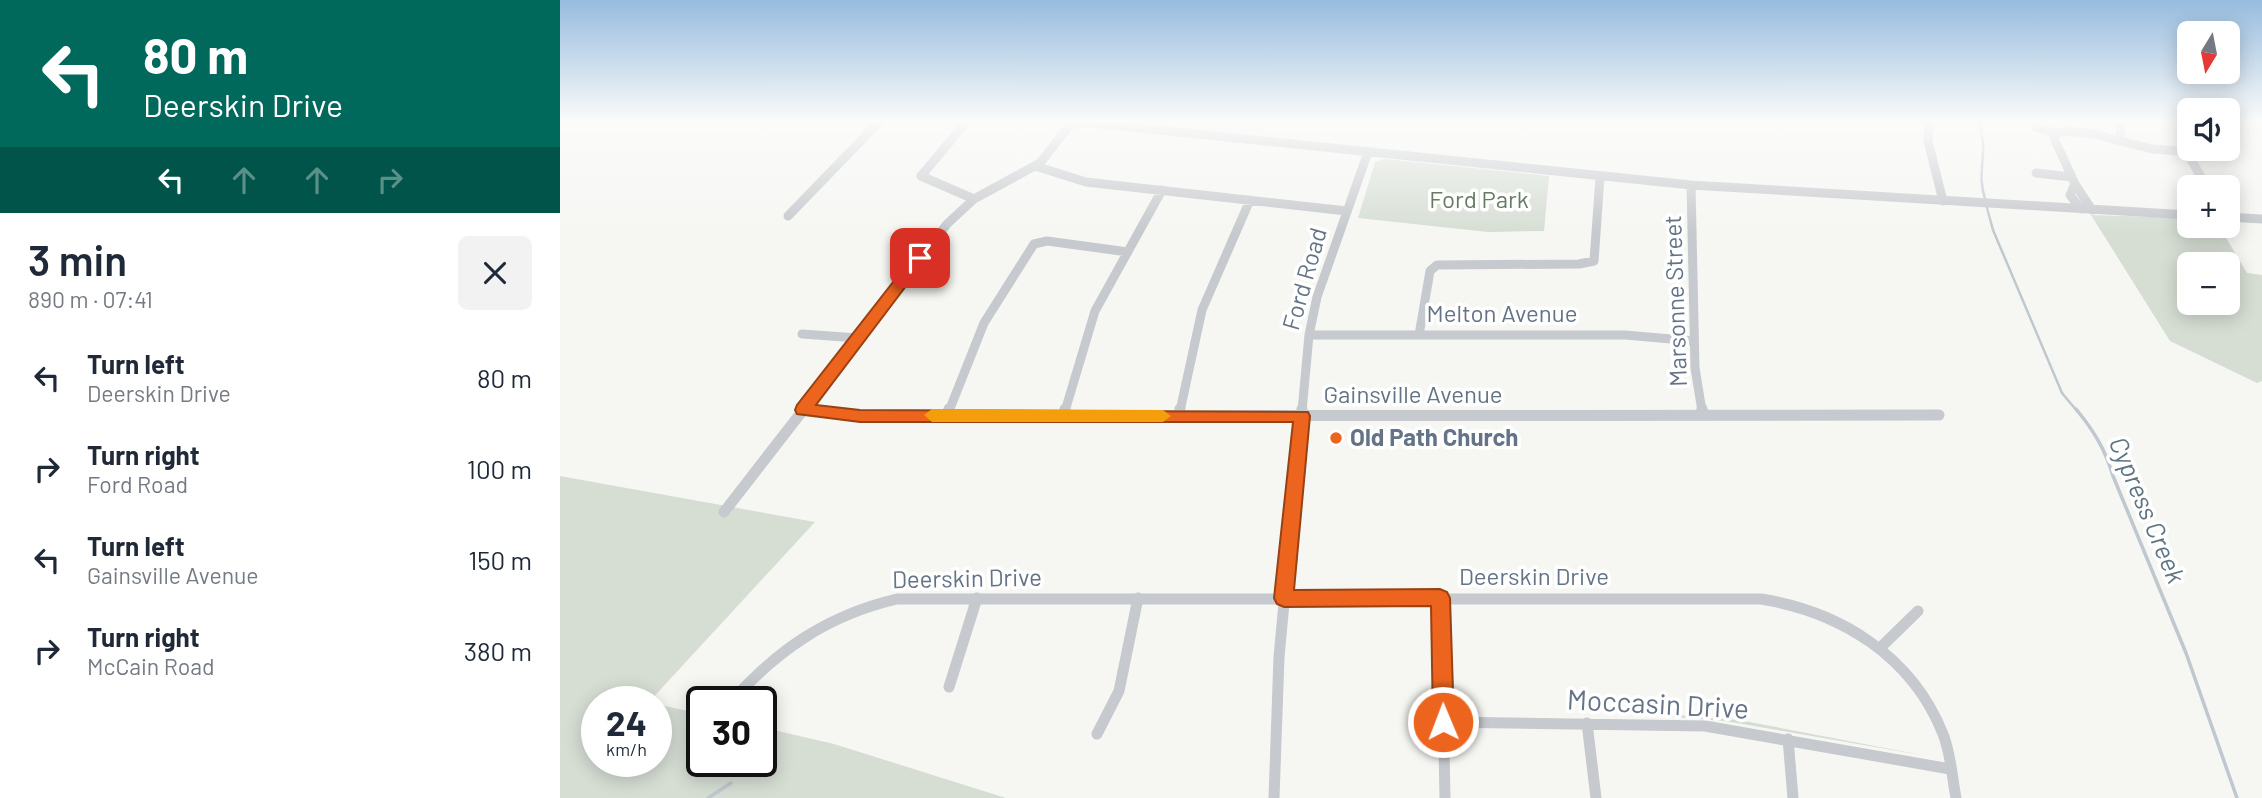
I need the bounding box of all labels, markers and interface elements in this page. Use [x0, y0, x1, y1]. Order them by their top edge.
north arrow [2177, 21, 2240, 84]
map controls [2177, 21, 2240, 315]
text: 80 m [143, 25, 248, 84]
icon: left [28, 28, 119, 119]
text: Deerskin Drive [143, 85, 343, 123]
button: sound [2177, 98, 2240, 161]
icon: left [152, 161, 190, 199]
icon: ahead [225, 161, 263, 199]
icon: ahead [298, 161, 336, 199]
icon: right [371, 161, 409, 199]
button: + [2177, 175, 2240, 238]
park label: Ford Park [1429, 184, 1529, 213]
street label: Marsonne Street [1657, 215, 1692, 387]
street label: Ford Road [1275, 224, 1332, 333]
pin [890, 228, 950, 288]
text: 3 min [28, 234, 127, 284]
button: close [458, 236, 532, 310]
icon: arrive [901, 239, 939, 277]
button: − [2177, 252, 2240, 315]
text: 890 m · 07:41 [28, 285, 153, 313]
street label: Melton Avenue [1427, 298, 1577, 327]
text: Turn left [87, 348, 185, 379]
icon: left [28, 359, 66, 397]
text: 80 m [477, 362, 532, 393]
text: Deerskin Drive [87, 379, 231, 407]
street label: Gainsville Avenue [1323, 379, 1503, 408]
place label: Old Path Church [1350, 422, 1518, 451]
marker: Old Path Church [1328, 430, 1344, 446]
water label: Cypress Creek [2104, 432, 2193, 588]
text: Turn right [87, 439, 200, 470]
icon: right [28, 450, 66, 488]
text: 100 m [467, 453, 532, 484]
text: Ford Road [87, 470, 188, 498]
text: Turn left [87, 530, 185, 561]
icon: left [28, 541, 66, 579]
text: 150 m [468, 544, 532, 575]
text: Gainsville Avenue [87, 561, 259, 589]
street label: Deerskin Drive [1459, 561, 1609, 590]
street label: Deerskin Drive [892, 562, 1042, 593]
text: Turn right [87, 621, 200, 652]
icon: right [28, 632, 66, 670]
text: 380 m [464, 635, 532, 666]
text: McCain Road [87, 652, 215, 680]
street label: Moccasin Drive [1566, 681, 1750, 725]
position arrow [1406, 685, 1480, 759]
speed limit sign: 30 [686, 686, 777, 777]
text: 24 [606, 701, 647, 743]
text: km/h [606, 738, 647, 760]

